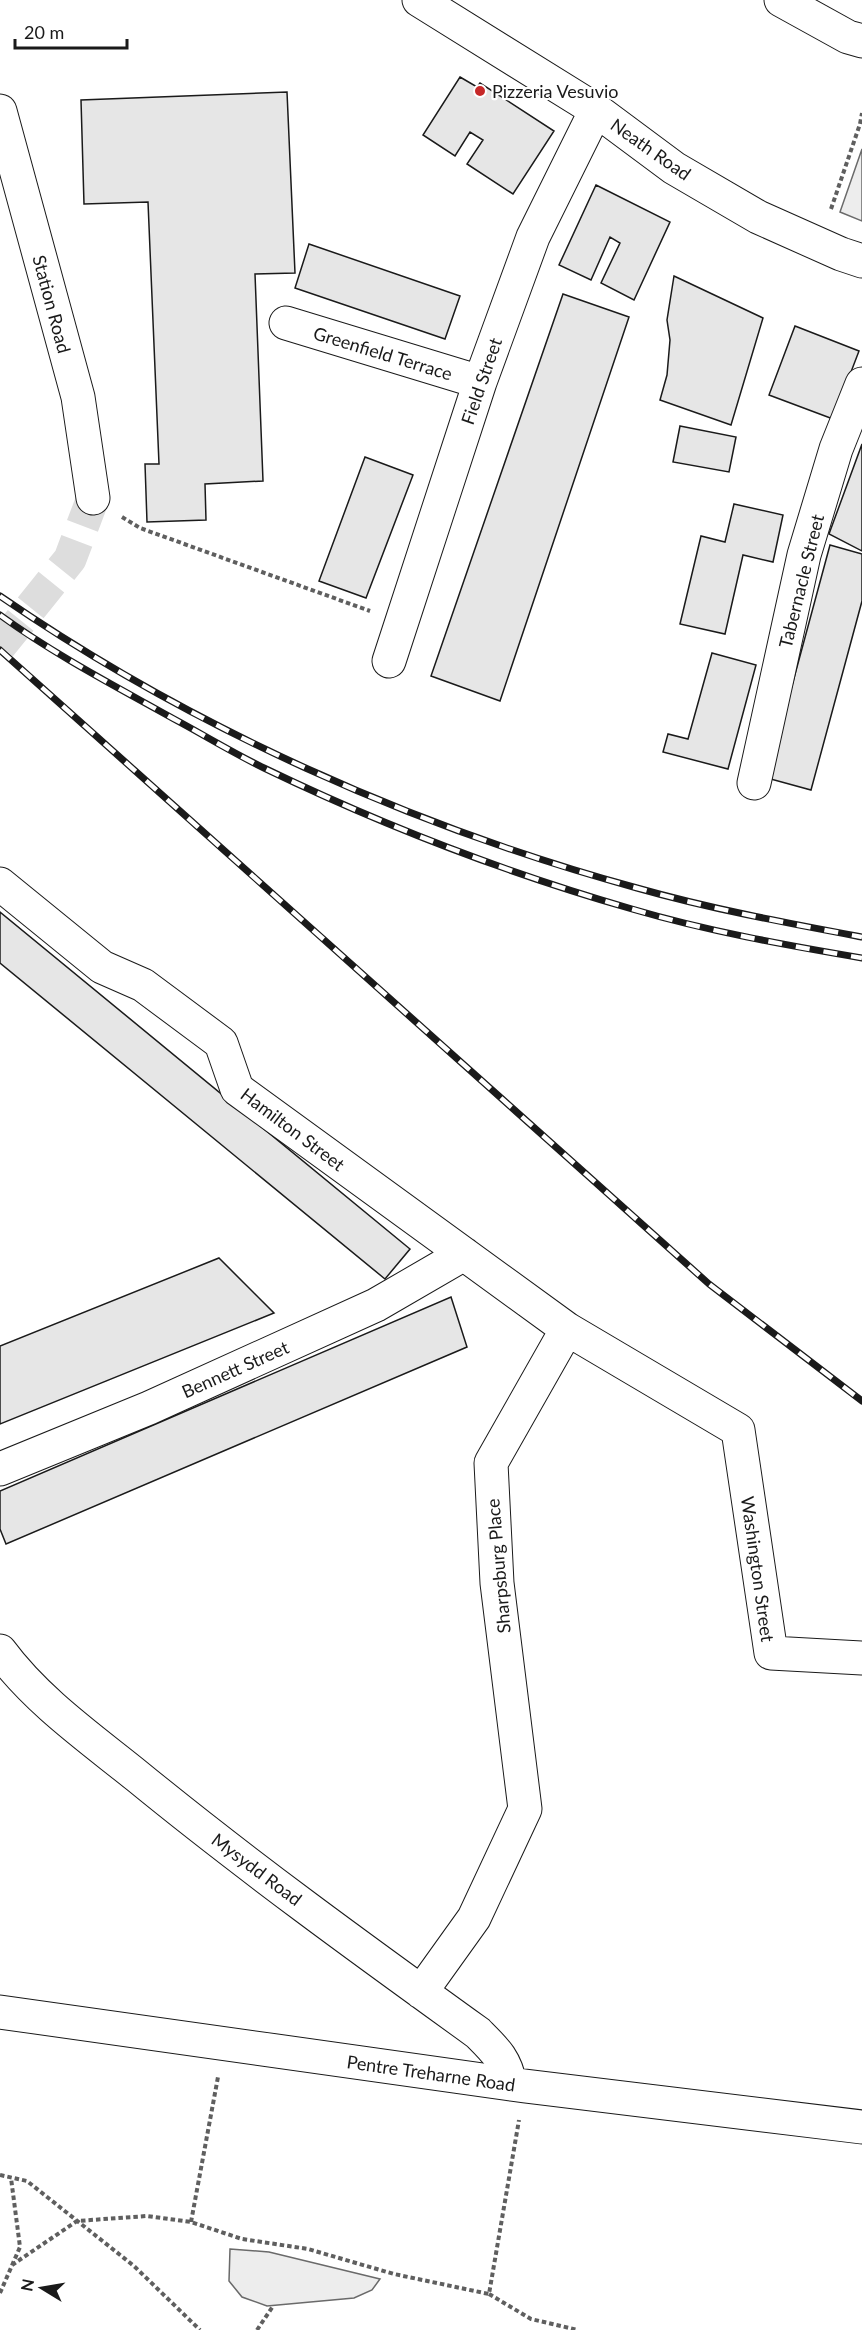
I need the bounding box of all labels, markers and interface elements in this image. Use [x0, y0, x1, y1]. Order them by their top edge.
scale bar [15, 12, 128, 50]
text: 20 m [24, 21, 64, 43]
place label: Pizzeria Vesuvio [492, 80, 618, 102]
marker: Pizzeria Vesuvio [473, 84, 487, 98]
street label: Neath Road [607, 113, 695, 185]
street label: Station Road [28, 253, 76, 355]
street label: Greenfield Terrace [311, 321, 455, 385]
street label: Field Street [456, 334, 506, 427]
street label: Tabernacle Street [774, 511, 828, 650]
street label: Hamilton Street [237, 1083, 350, 1176]
street label: Bennett Street [178, 1335, 292, 1402]
street label: Washington Street [737, 1495, 779, 1644]
street label: Sharpsburg Place [481, 1498, 515, 1634]
street label: Mysydd Road [208, 1828, 306, 1910]
street label: Pentre Treharne Road [345, 2050, 517, 2096]
north arrow [12, 2258, 72, 2318]
text: N [16, 2277, 37, 2293]

